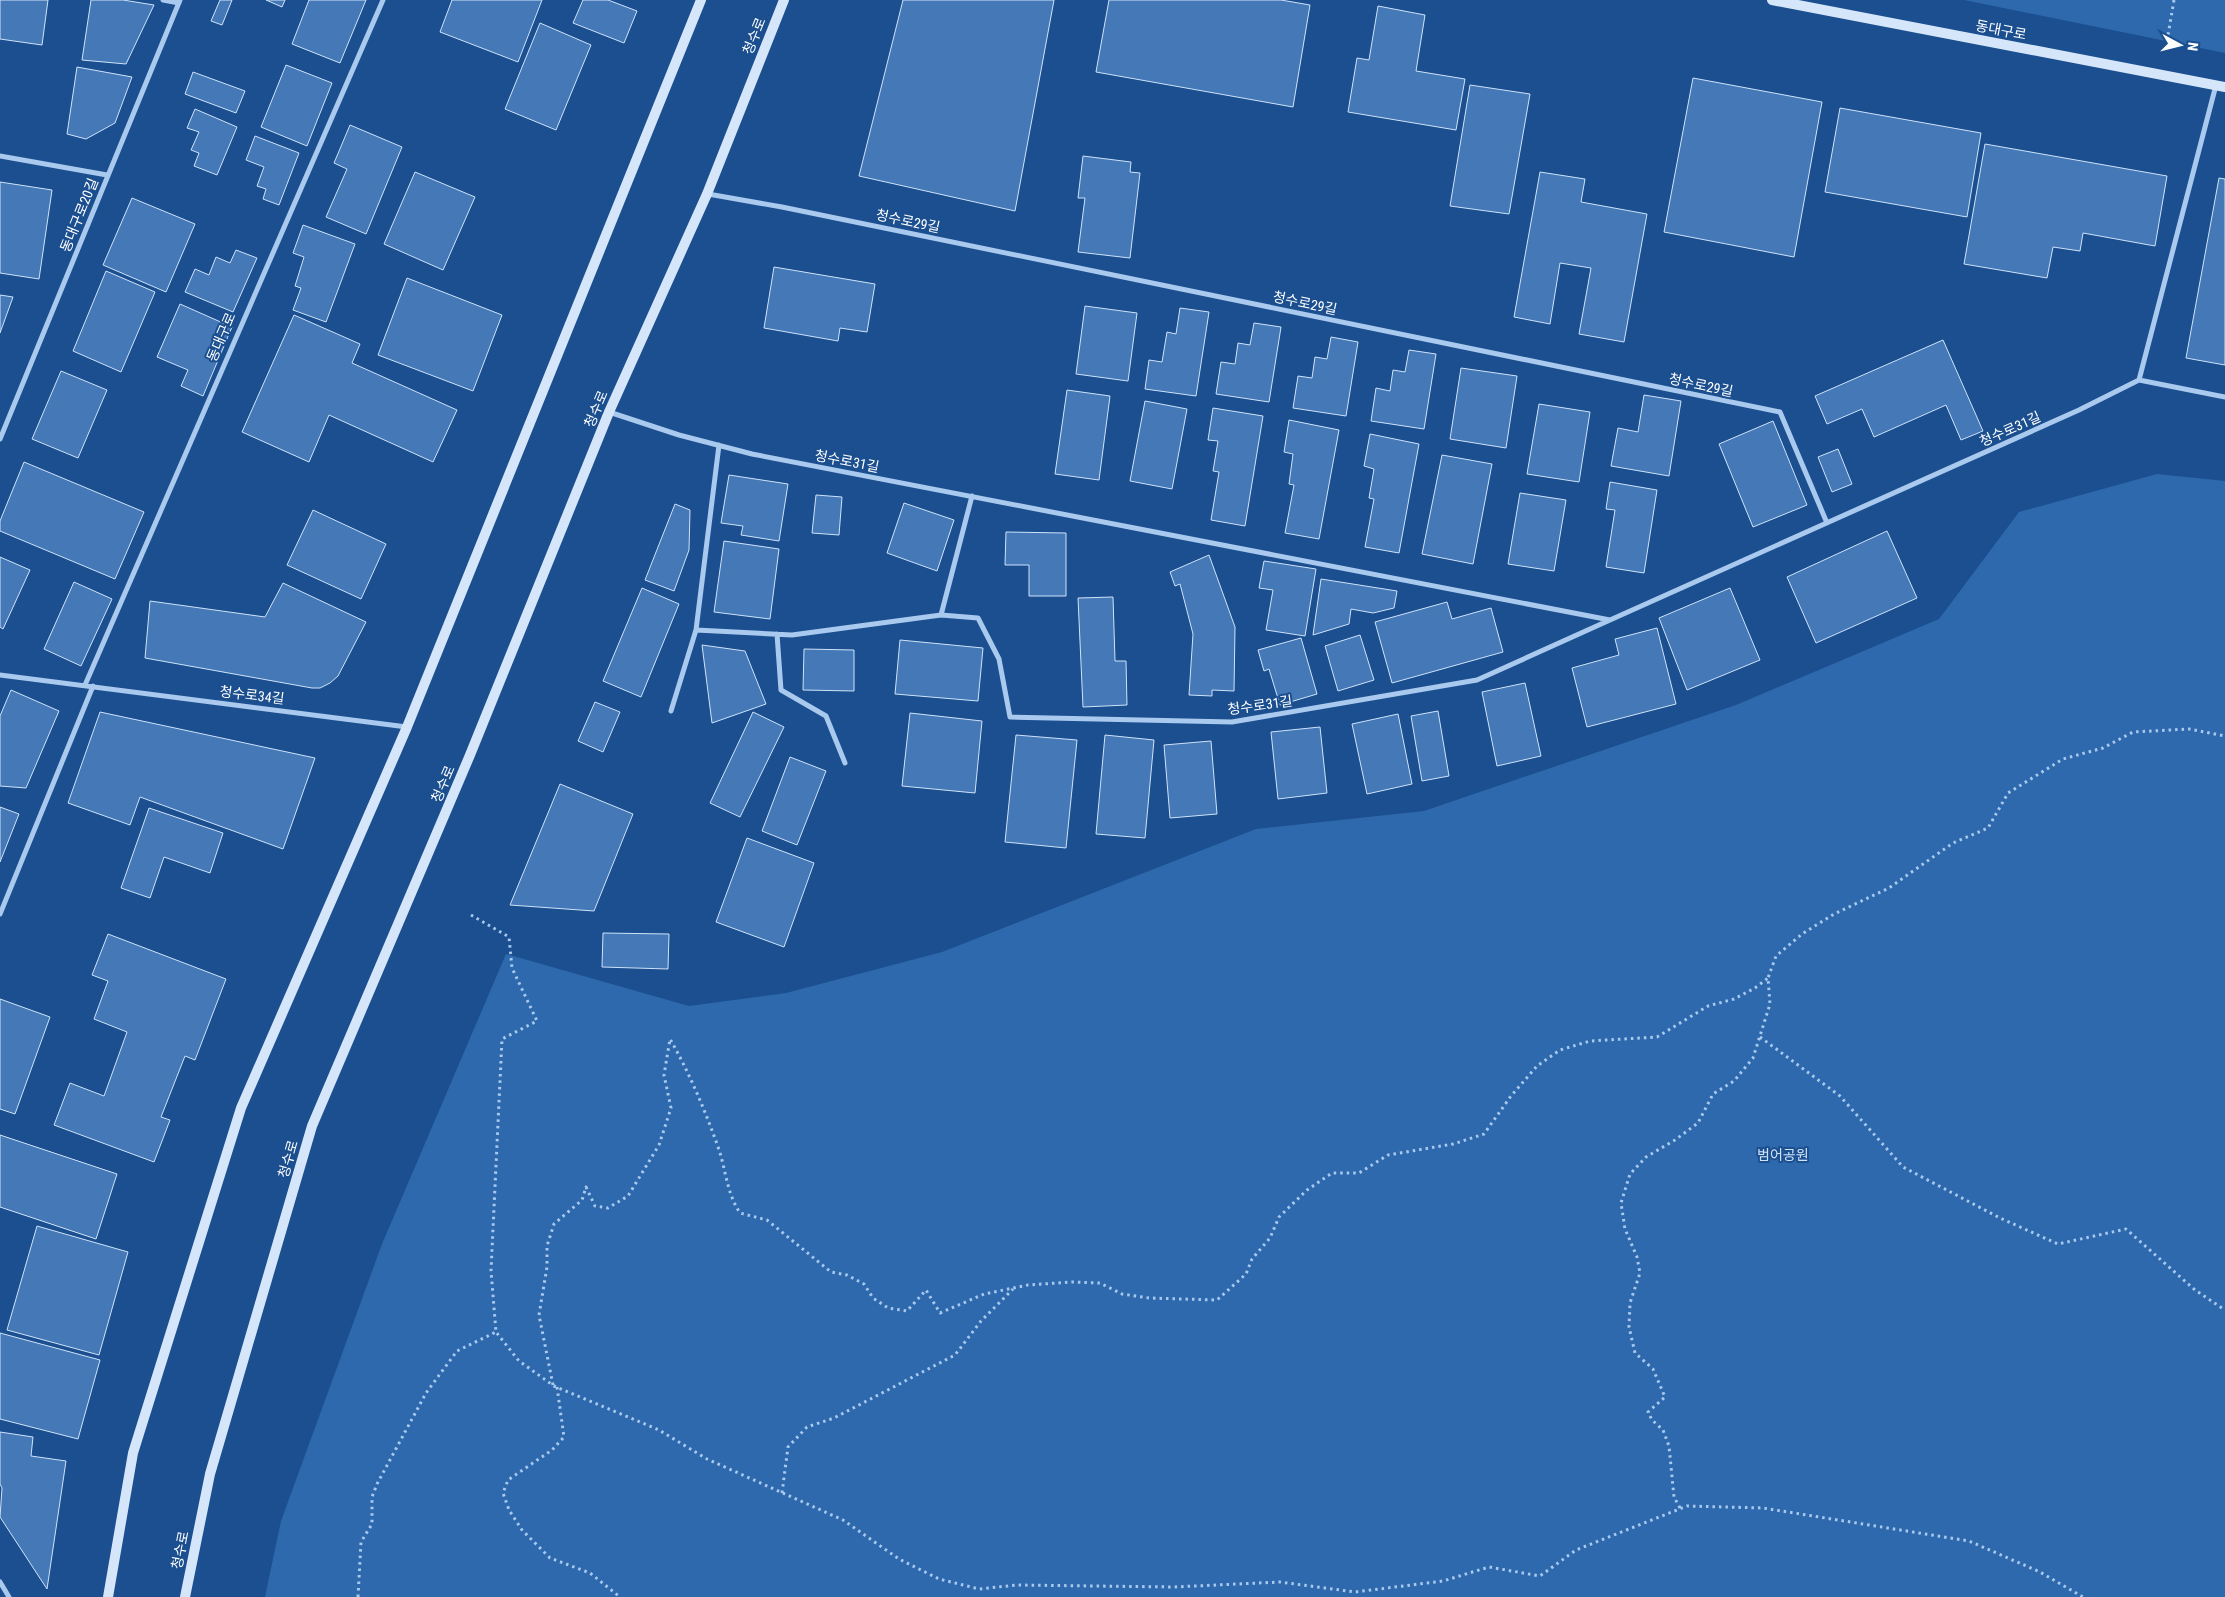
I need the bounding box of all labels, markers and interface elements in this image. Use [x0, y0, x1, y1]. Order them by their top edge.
street label: 청수로 [739, 15, 769, 57]
street label: 동대구로 [1974, 17, 2028, 43]
north arrow [2155, 20, 2205, 70]
text: N [2184, 41, 2201, 52]
street label: 동대구로20길 [57, 176, 101, 254]
street label: 청수로29길 [874, 206, 942, 236]
street label: 청수로29길 [1271, 288, 1339, 318]
street label: 동대구로 [204, 310, 238, 364]
street label: 청수로29길 [1667, 370, 1735, 400]
street label: 청수로 [581, 388, 611, 430]
street label: 청수로31길 [1977, 408, 2043, 450]
street label: 청수로31길 [813, 447, 881, 475]
street label: 청수로34길 [219, 683, 285, 707]
street label: 청수로31길 [1227, 693, 1293, 717]
street label: 청수로 [428, 763, 458, 805]
street label: 청수로 [275, 1138, 301, 1180]
park label: 범어공원 [1757, 1147, 1809, 1163]
street label: 청수로 [168, 1529, 192, 1570]

